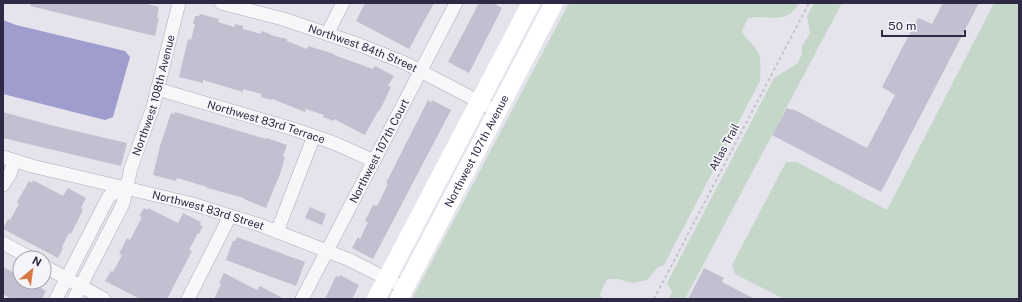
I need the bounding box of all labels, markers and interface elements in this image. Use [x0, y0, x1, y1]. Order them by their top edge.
scale bar [882, 12, 965, 38]
text: 50 m [888, 19, 916, 33]
street label: Northwest 84th Street [307, 22, 419, 74]
street label: Northwest 108th Avenue [130, 34, 177, 157]
street label: Northwest 107th Avenue [442, 93, 511, 209]
street label: Northwest 107th Court [347, 97, 411, 205]
street label: Northwest 83rd Terrace [206, 98, 327, 145]
street label: Atlas Trail [707, 121, 741, 173]
street label: Northwest 83rd Street [151, 189, 266, 232]
north arrow [12, 250, 52, 290]
text: N [30, 254, 44, 269]

